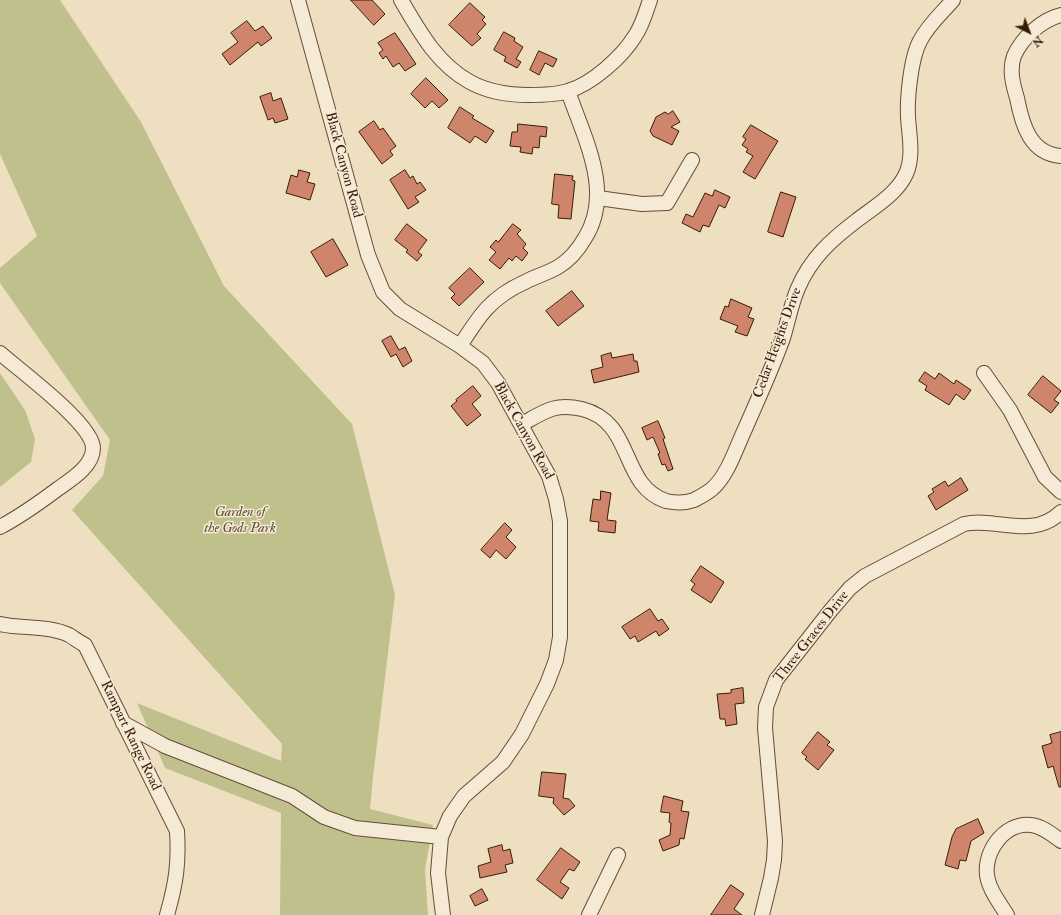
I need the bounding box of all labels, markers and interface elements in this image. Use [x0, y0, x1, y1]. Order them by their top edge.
north arrow [1009, 12, 1049, 52]
text: N [1029, 33, 1045, 49]
street label: Black Canyon Road [321, 110, 365, 220]
street label: Cedar Heights Drive [750, 285, 806, 401]
street label: Black Canyon Road [489, 379, 557, 483]
park label: Garden of the Gods Park [204, 505, 276, 538]
street label: Three Graces Drive [771, 588, 853, 686]
street label: Rampart Range Road [96, 678, 164, 794]

